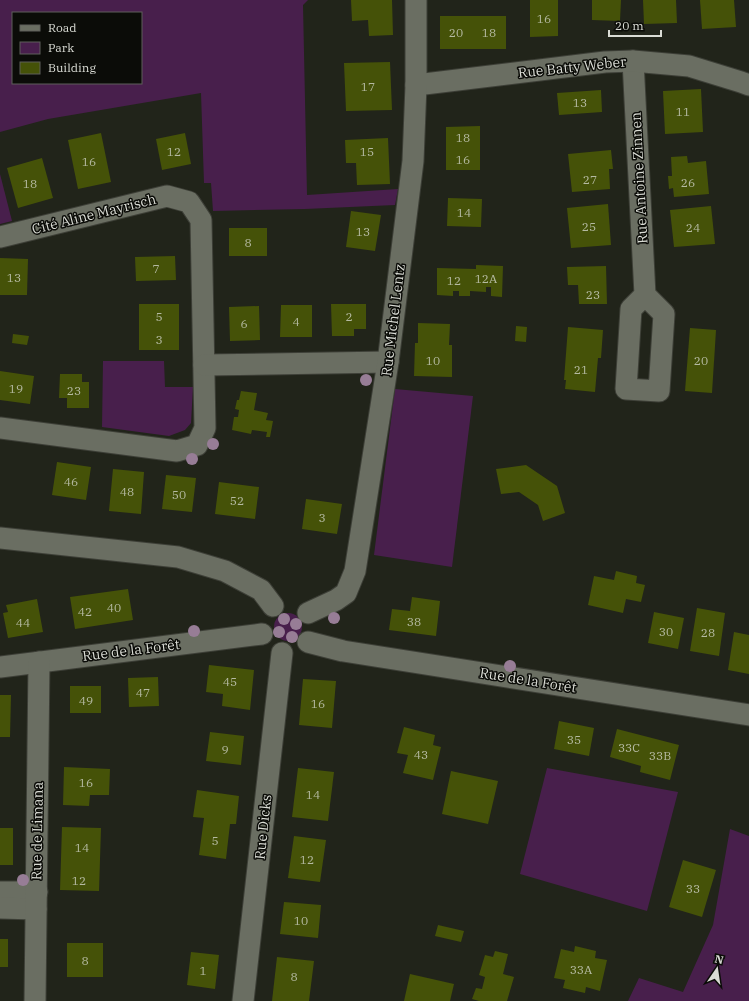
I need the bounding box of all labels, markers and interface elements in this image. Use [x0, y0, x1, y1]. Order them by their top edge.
house number: 16 [537, 11, 551, 26]
legend [12, 12, 142, 84]
scale bar [609, 12, 661, 38]
text: 20 m [615, 18, 644, 33]
text: Road [48, 20, 77, 35]
house number: 20 [449, 25, 463, 40]
house number: 18 [482, 25, 496, 40]
text: Park [48, 40, 74, 55]
street label: Rue Batty Weber [517, 52, 628, 82]
text: Building [48, 60, 96, 75]
house number: 17 [361, 79, 375, 94]
house number: 13 [573, 95, 587, 110]
house number: 11 [676, 104, 690, 119]
street label: Rue Antoine Zinnen [627, 112, 651, 244]
house number: 18 [456, 130, 470, 145]
house number: 12 [167, 144, 181, 159]
house number: 15 [360, 144, 374, 159]
house number: 16 [456, 152, 470, 167]
house number: 16 [82, 154, 96, 169]
house number: 27 [583, 172, 597, 187]
house number: 26 [681, 175, 695, 190]
house number: 18 [23, 176, 37, 191]
street label: Cité Aline Mayrisch [30, 190, 158, 238]
house number: 14 [457, 205, 471, 220]
house number: 25 [582, 219, 596, 234]
house number: 24 [686, 220, 700, 235]
house number: 13 [356, 224, 370, 239]
house number: 8 [244, 235, 252, 250]
house number: 7 [152, 261, 160, 276]
street label: Rue Michel Lentz [377, 263, 409, 377]
house number: 13 [7, 270, 21, 285]
house number: 12A [475, 271, 498, 286]
house number: 12 [447, 273, 461, 288]
house number: 23 [586, 287, 600, 302]
house number: 5 [155, 309, 163, 324]
house number: 2 [345, 309, 353, 324]
house number: 4 [292, 314, 300, 329]
house number: 6 [240, 316, 248, 331]
house number: 3 [155, 332, 163, 347]
house number: 10 [426, 353, 440, 368]
house number: 20 [694, 353, 708, 368]
house number: 21 [574, 362, 588, 377]
house number: 19 [9, 381, 23, 396]
house number: 23 [67, 383, 81, 398]
house number: 46 [64, 474, 78, 489]
house number: 48 [120, 484, 134, 499]
house number: 50 [172, 487, 186, 502]
house number: 52 [230, 493, 244, 508]
house number: 3 [318, 510, 326, 525]
house number: 40 [107, 600, 121, 615]
house number: 42 [78, 604, 92, 619]
house number: 38 [407, 614, 421, 629]
house number: 44 [16, 615, 30, 630]
house number: 30 [659, 624, 673, 639]
house number: 28 [701, 625, 715, 640]
street label: Rue de la Forêt [81, 635, 181, 665]
street label: Rue de la Forêt [478, 663, 578, 697]
house number: 45 [223, 674, 237, 689]
house number: 47 [136, 685, 150, 700]
house number: 49 [79, 693, 93, 708]
house number: 16 [311, 696, 325, 711]
house number: 35 [567, 732, 581, 747]
house number: 33C [618, 740, 640, 755]
house number: 9 [221, 742, 229, 757]
house number: 43 [414, 747, 428, 762]
house number: 33B [649, 748, 671, 763]
house number: 16 [79, 775, 93, 790]
street label: Rue de Limana [27, 781, 47, 880]
house number: 14 [306, 787, 320, 802]
street label: Rue Dicks [251, 793, 275, 860]
house number: 5 [211, 833, 219, 848]
house number: 14 [75, 840, 89, 855]
house number: 12 [300, 852, 314, 867]
house number: 12 [72, 873, 86, 888]
house number: 33 [686, 881, 700, 896]
house number: 10 [294, 913, 308, 928]
north arrow [697, 949, 737, 989]
text: N [713, 951, 725, 967]
house number: 8 [81, 953, 89, 968]
house number: 33A [570, 962, 593, 977]
house number: 1 [199, 963, 207, 978]
house number: 8 [290, 969, 298, 984]

